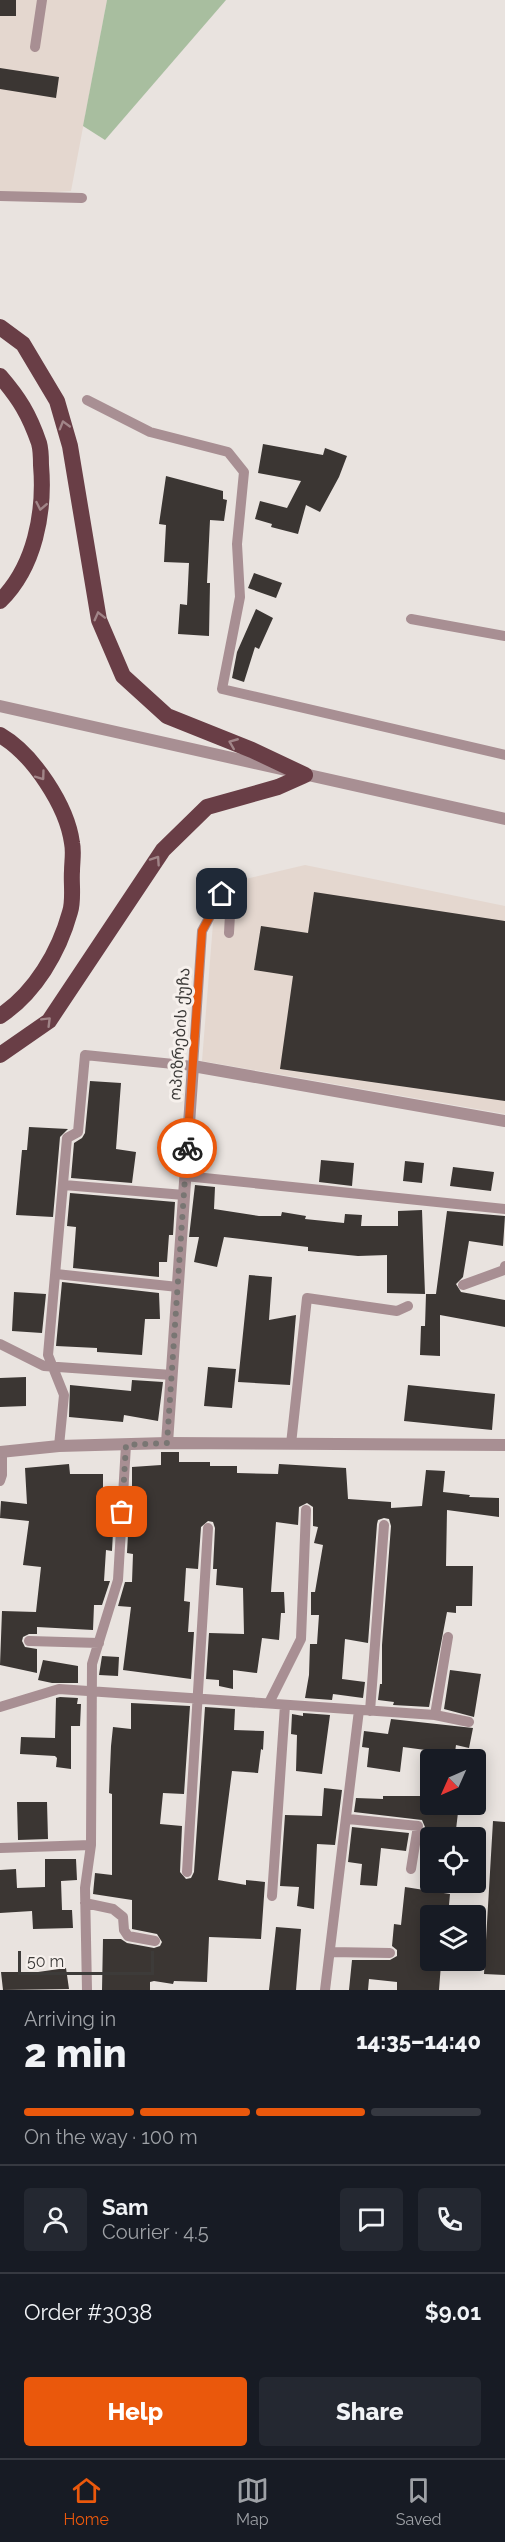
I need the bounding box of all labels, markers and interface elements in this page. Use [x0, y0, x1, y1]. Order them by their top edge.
one-way arrow [59, 420, 71, 431]
one-way arrow [35, 501, 48, 511]
one-way arrow [94, 611, 107, 621]
one-way arrow [228, 738, 239, 750]
one-way arrow [34, 770, 45, 781]
one-way arrow [149, 856, 160, 867]
pin [196, 868, 247, 919]
icon: home [205, 877, 238, 910]
street label: ოპიზრების ქუჩა [165, 967, 194, 1101]
one-way arrow [40, 1017, 50, 1028]
courier [157, 1118, 217, 1178]
icon: bike [171, 1132, 204, 1165]
pin [96, 1486, 147, 1537]
icon: bag [105, 1495, 138, 1528]
north arrow [420, 1749, 486, 1815]
map controls [420, 1749, 486, 1971]
button: locate [420, 1827, 486, 1893]
button: layers [420, 1905, 486, 1971]
scale bar [18, 1948, 154, 1976]
text: 50 m [27, 1952, 64, 1971]
text: Arriving in [24, 2007, 116, 2031]
text: 14:35–14:40 [356, 2028, 481, 2054]
text: 2 min [24, 2030, 127, 2076]
text: On the way · 100 m [24, 2125, 198, 2149]
button: person [24, 2188, 87, 2251]
button: chat [340, 2188, 403, 2251]
button: phone [418, 2188, 481, 2251]
text: Sam [102, 2194, 149, 2220]
text: Courier · 4.5 [102, 2220, 209, 2244]
text: Order #3038 [24, 2299, 152, 2325]
text: $9.01 [425, 2299, 481, 2325]
button: Help [24, 2377, 247, 2446]
button: Share [259, 2377, 481, 2446]
tab: Home [63, 2474, 109, 2529]
tab: Map [236, 2474, 269, 2529]
tab: Saved [396, 2474, 441, 2529]

